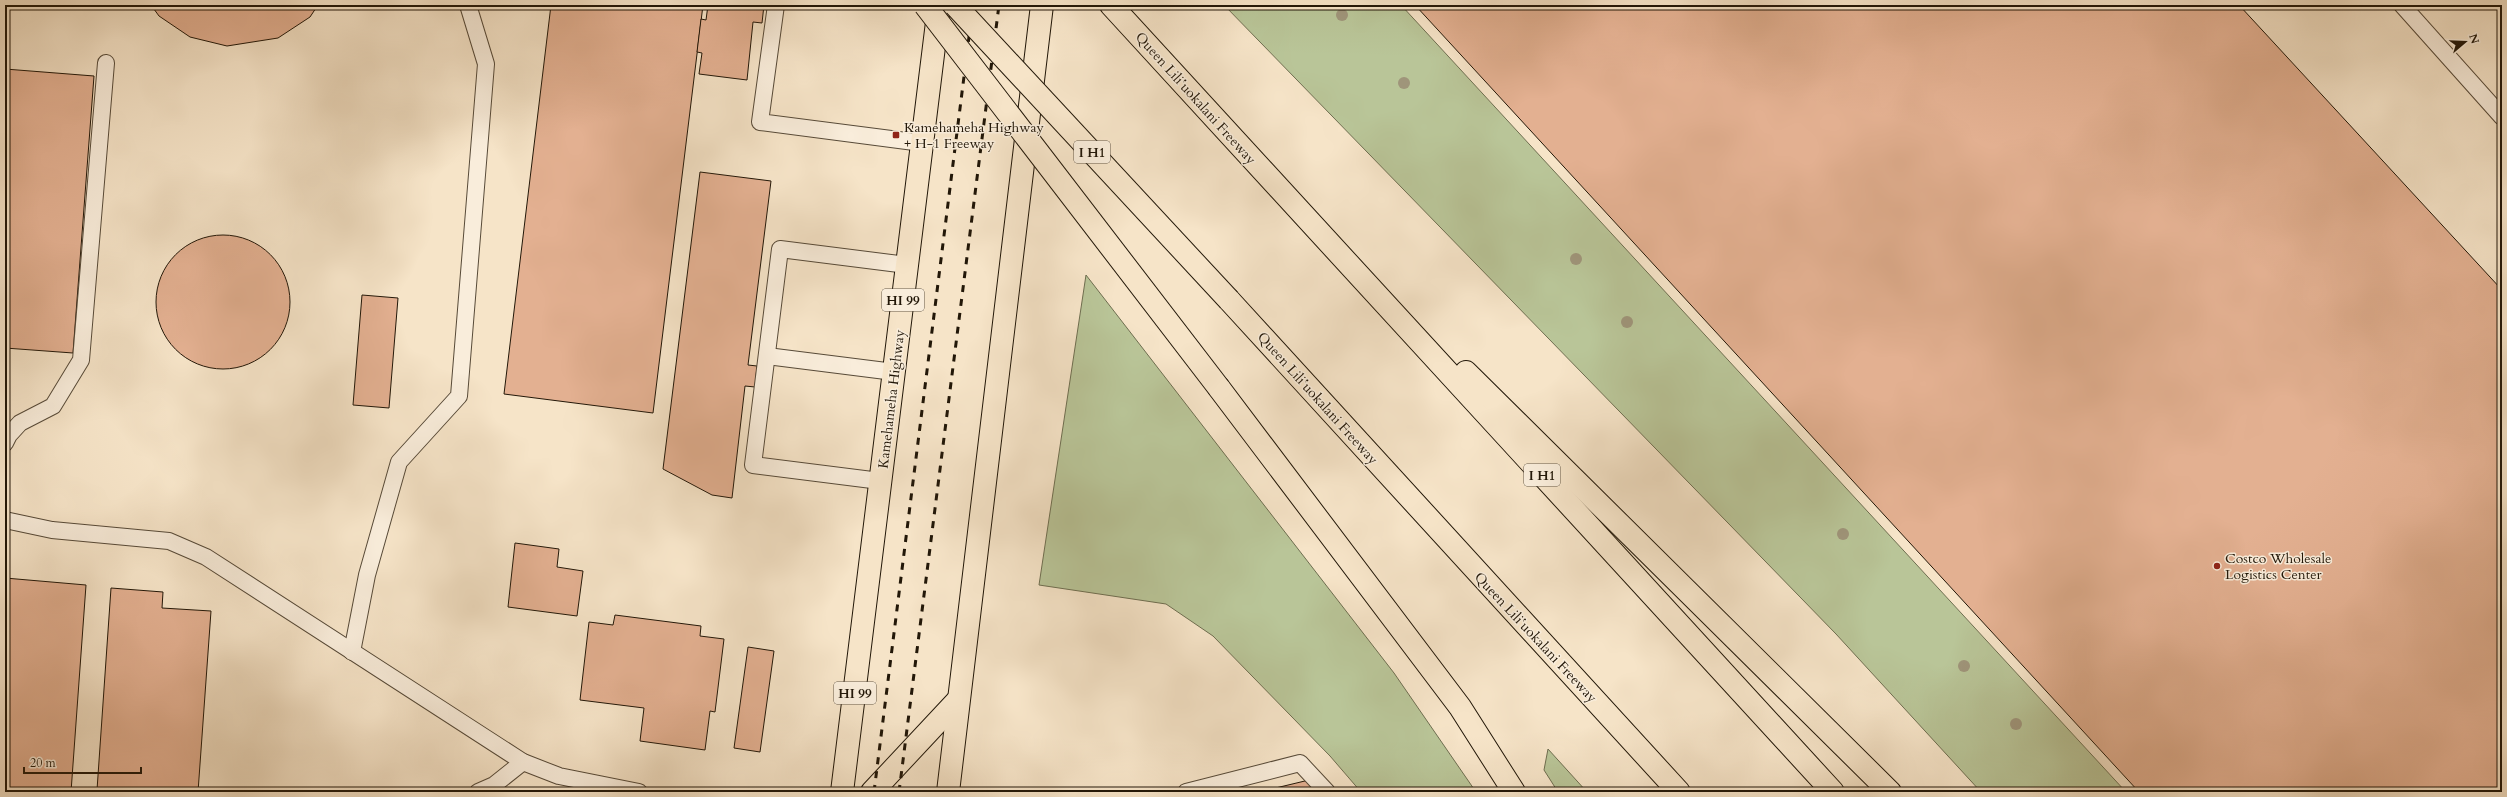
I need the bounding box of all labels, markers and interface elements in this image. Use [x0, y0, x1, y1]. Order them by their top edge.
north arrow [2445, 22, 2485, 62]
street label: Queen Liliʻuokalani Freeway [1131, 28, 1261, 169]
text: N [2465, 32, 2483, 46]
place label: Kamehameha Highway + H-1 Freeway [904, 118, 1045, 153]
marker: Kamehameha Highway + H-1 Freeway [891, 130, 901, 140]
road number: I H1 [1074, 141, 1110, 163]
road number: HI 99 [882, 289, 924, 311]
street label: Kamehameha Highway [874, 328, 910, 470]
street label: Queen Liliʻuokalani Freeway [1253, 328, 1383, 469]
road number: I H1 [1524, 464, 1560, 486]
place label: Costco Wholesale Logistics Center [2225, 549, 2331, 584]
marker: Costco Wholesale Logistics Center [2212, 561, 2222, 571]
street label: Queen Liliʻuokalani Freeway [1470, 568, 1602, 707]
road number: HI 99 [834, 682, 876, 704]
scale bar [24, 749, 141, 775]
text: 20 m [30, 755, 57, 771]

